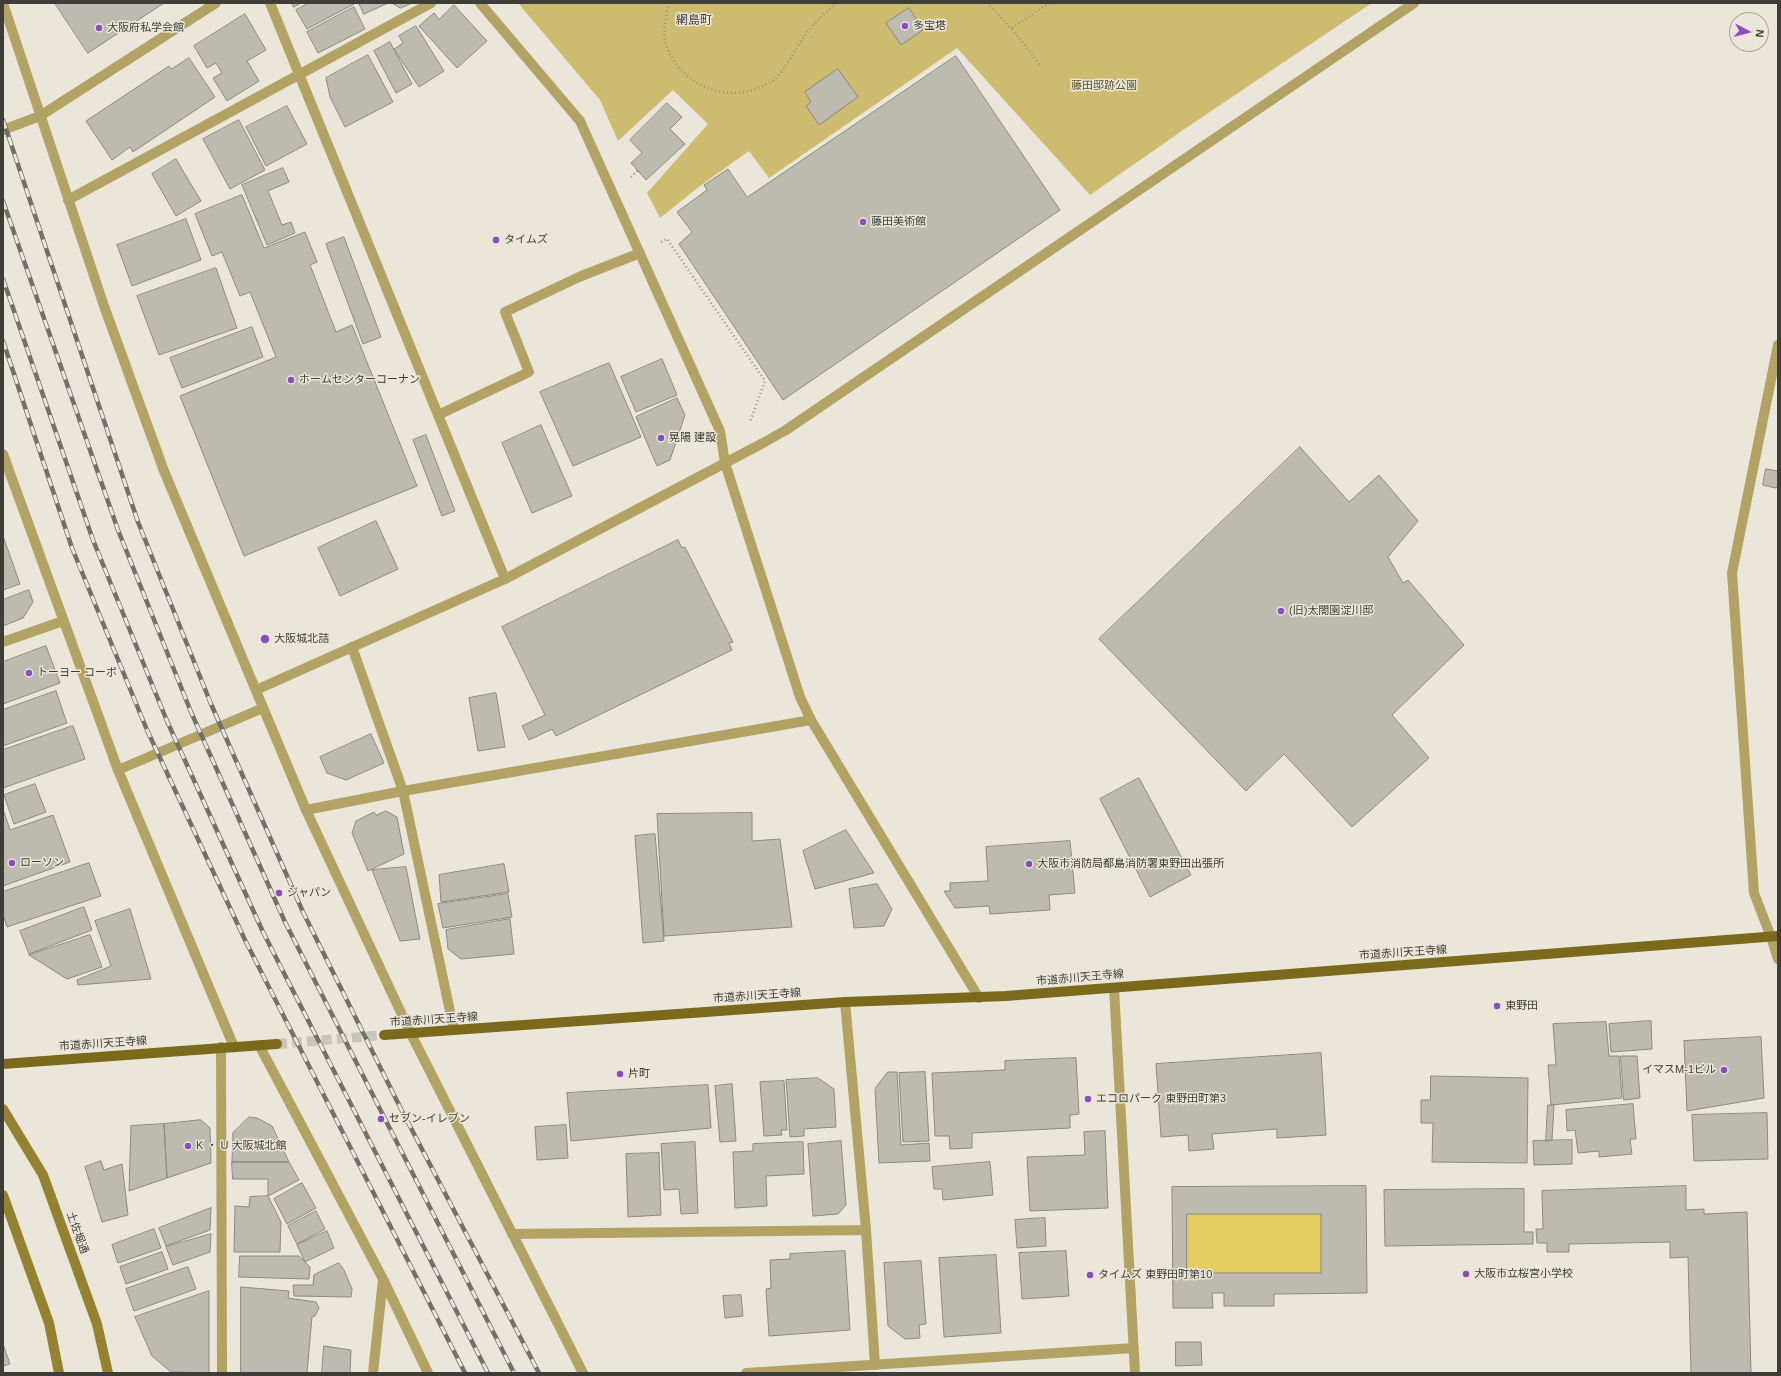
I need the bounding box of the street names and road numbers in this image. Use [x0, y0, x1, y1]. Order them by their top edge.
street label: 市道赤川天王寺線 [1359, 943, 1447, 963]
street label: 市道赤川天王寺線 [1036, 968, 1124, 988]
street label: 市道赤川天王寺線 [713, 986, 801, 1006]
street label: 市道赤川天王寺線 [390, 1010, 478, 1030]
street label: 市道赤川天王寺線 [59, 1034, 147, 1054]
street label: 土佐堀通 [63, 1210, 91, 1256]

